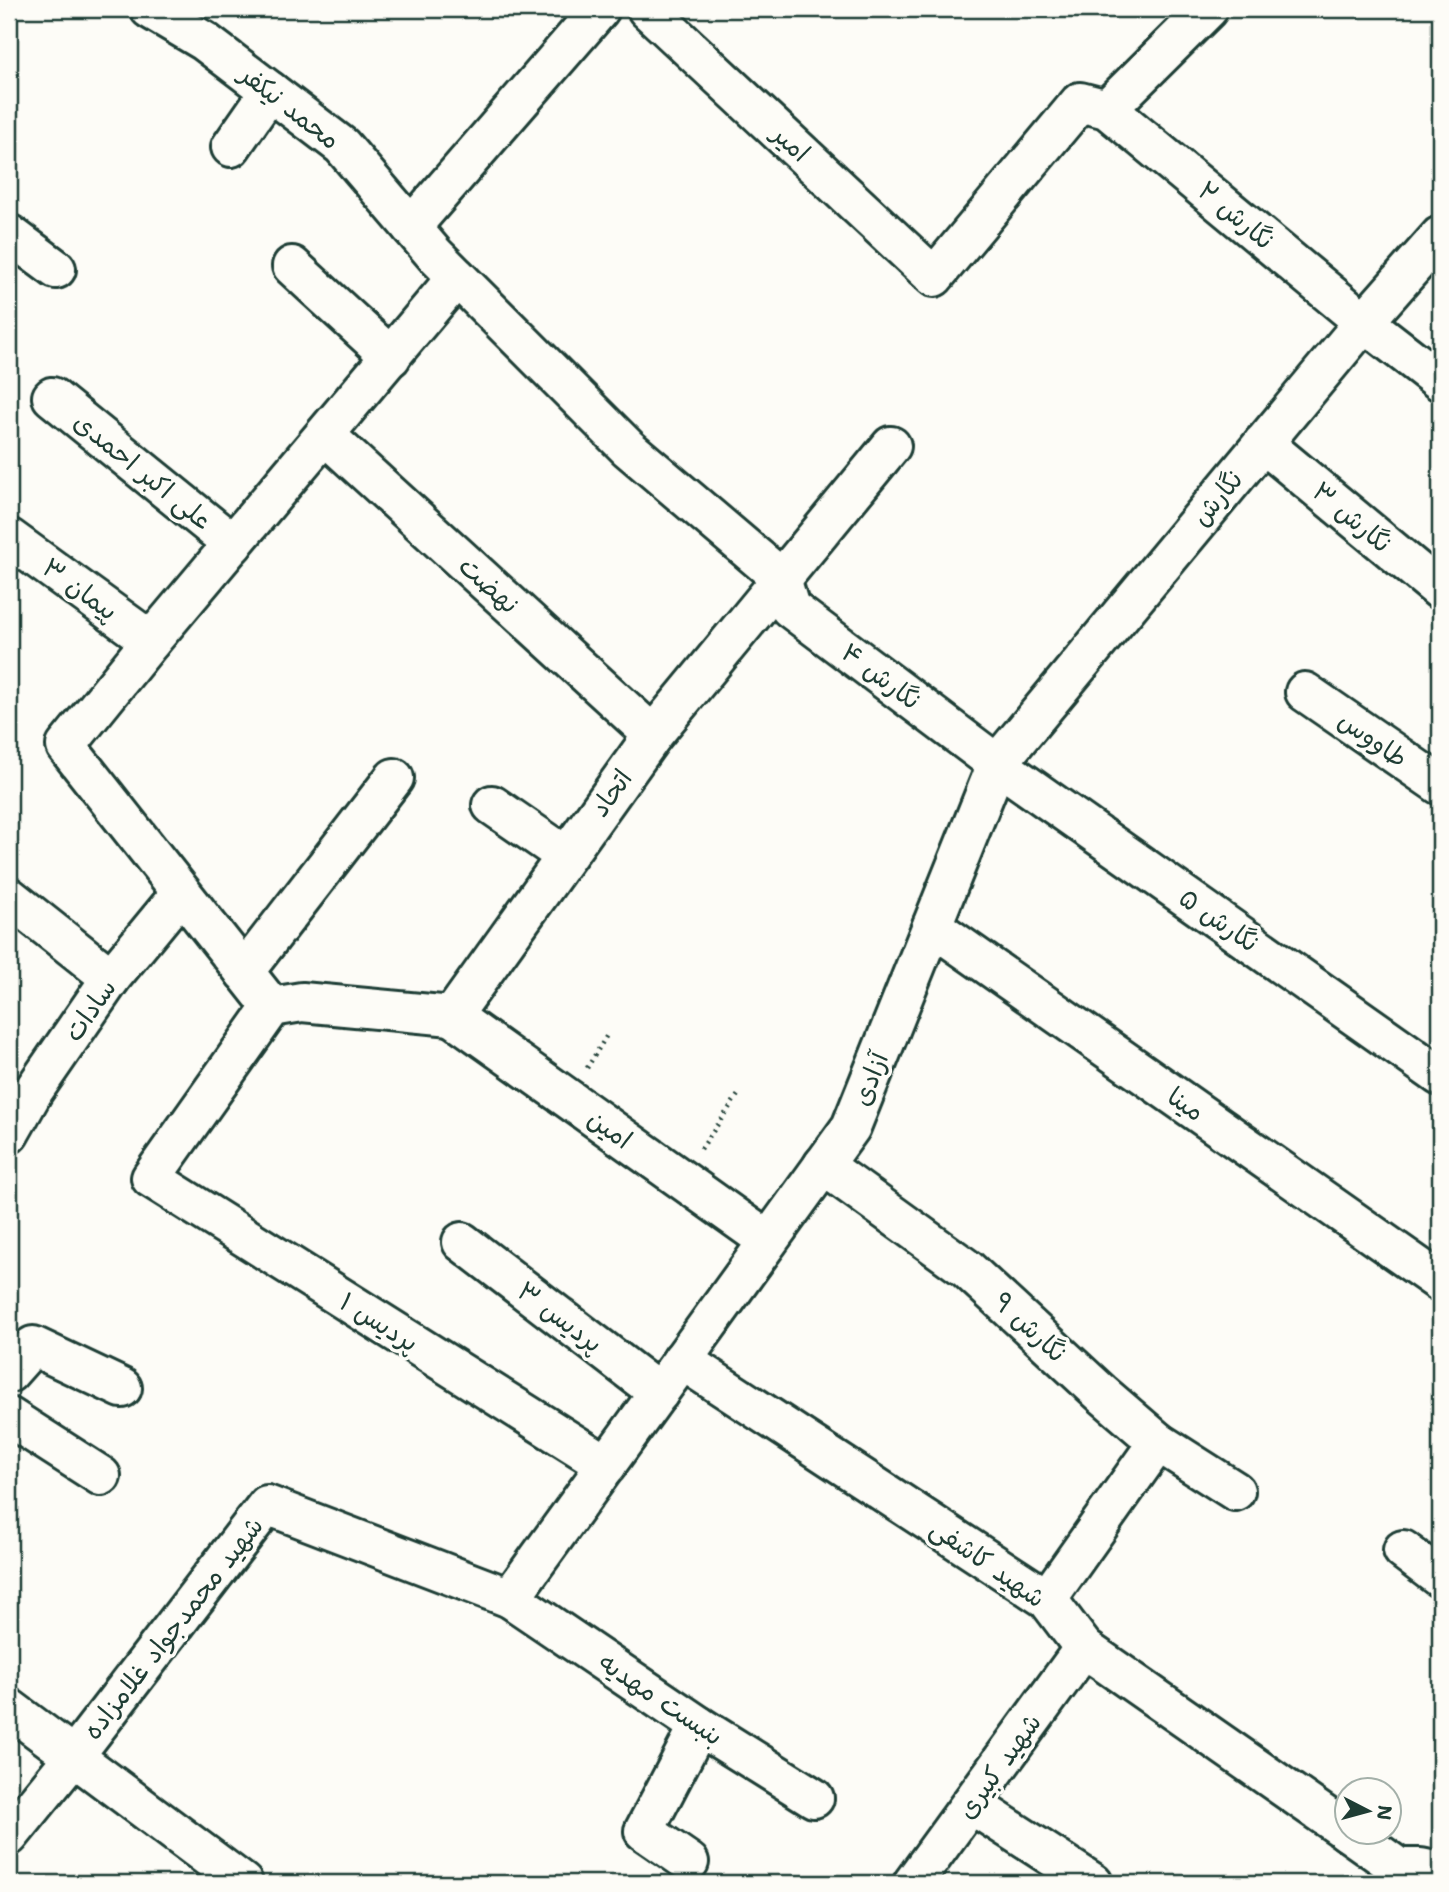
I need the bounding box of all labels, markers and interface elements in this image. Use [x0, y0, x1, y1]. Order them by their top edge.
street label: محمد نیکفر [231, 55, 348, 157]
street label: امیر [763, 115, 818, 169]
street label: نگارش ۲ [1191, 173, 1282, 257]
street label: علی اکبر احمدی [67, 404, 220, 537]
street label: نگارش [1183, 462, 1250, 533]
street label: نگارش ۳ [1305, 473, 1399, 560]
street label: نهضت [452, 548, 527, 621]
street label: پیمان ۳ [35, 549, 125, 628]
street label: نگارش ۴ [834, 634, 928, 717]
street label: طاووس [1332, 702, 1415, 775]
street label: اتحاد [582, 762, 640, 823]
street label: نگارش ۵ [1173, 880, 1266, 960]
street label: سادات [55, 971, 124, 1048]
street label: آزادی [843, 1045, 897, 1111]
street label: مینا [1161, 1078, 1212, 1129]
street label: امین [581, 1101, 639, 1156]
street label: پردیس ۳ [510, 1273, 610, 1360]
street label: پردیس ۱ [333, 1284, 425, 1359]
street label: نگارش ۹ [986, 1284, 1074, 1369]
street label: شهید محمدجواد غلامزاده [74, 1509, 271, 1746]
street label: شهید کاشفی [924, 1510, 1053, 1615]
street label: بنبست مهدیه [592, 1644, 730, 1753]
street label: شهید کبیری [948, 1706, 1049, 1825]
north arrow [1334, 1776, 1404, 1846]
text: N [1371, 1804, 1398, 1822]

